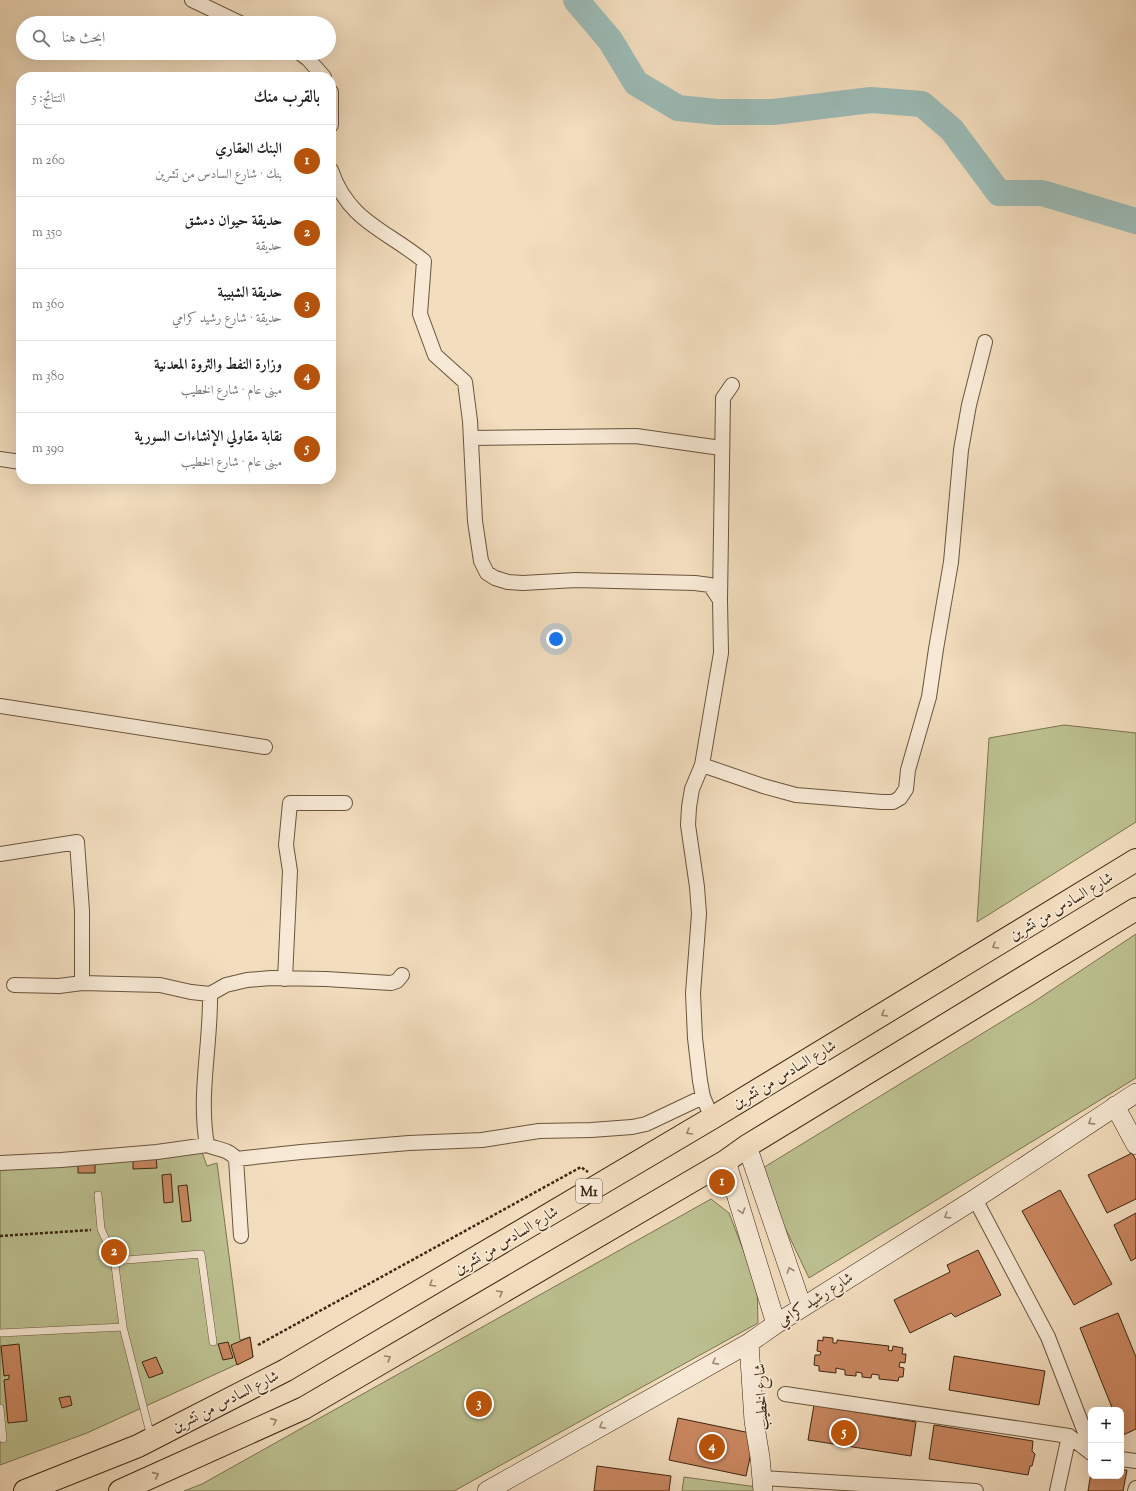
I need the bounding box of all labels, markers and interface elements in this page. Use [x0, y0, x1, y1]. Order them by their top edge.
search box [16, 16, 336, 60]
icon: search [30, 27, 52, 49]
text: ابحث هنا [62, 28, 105, 49]
text: بالقرب منك [254, 86, 320, 110]
text: النتائج: 5 [32, 90, 65, 108]
text: البنك العقاري [215, 139, 282, 160]
text: 260 m [32, 152, 65, 170]
text: 1 [305, 152, 309, 170]
text: بنك · شارع السادس من تشرين [155, 166, 282, 184]
text: حديقة حيوان دمشق [185, 211, 282, 232]
text: 350 m [32, 224, 62, 242]
text: 2 [304, 224, 310, 242]
text: حديقة [256, 238, 282, 256]
text: حديقة الشبيبة [217, 283, 282, 304]
text: 360 m [32, 296, 64, 314]
text: 3 [304, 296, 310, 314]
text: حديقة · شارع رشيد كرامي [172, 310, 282, 328]
text: وزارة النفط والثروة المعدنية [154, 355, 282, 376]
text: 380 m [32, 368, 64, 386]
text: 4 [304, 368, 310, 386]
text: مبنى عام · شارع الخطيب [181, 382, 282, 400]
text: نقابة مقاولي الإنشاءات السورية [134, 427, 282, 448]
text: 390 m [32, 440, 64, 458]
text: 5 [305, 440, 309, 458]
text: مبنى عام · شارع الخطيب [181, 454, 282, 472]
your location [546, 629, 566, 649]
street label: شارع السادس من تشرين [1006, 868, 1118, 948]
one-way arrow [992, 942, 999, 949]
one-way arrow [881, 1009, 888, 1016]
street label: شارع السادس من تشرين [729, 1036, 841, 1116]
one-way arrow [1088, 1117, 1095, 1125]
one-way arrow [686, 1127, 693, 1134]
pin: 1 [709, 1167, 735, 1197]
road number: M1 [576, 1179, 602, 1203]
street label: شارع السادس من تشرين [451, 1202, 563, 1282]
one-way arrow [737, 1208, 746, 1215]
one-way arrow [944, 1211, 951, 1218]
pin: 2 [101, 1237, 127, 1267]
one-way arrow [786, 1267, 794, 1274]
street label: شارع رشيد كرامي [774, 1268, 858, 1333]
one-way arrow [429, 1279, 436, 1286]
one-way arrow [496, 1290, 503, 1297]
one-way arrow [384, 1356, 391, 1363]
one-way arrow [712, 1358, 719, 1365]
street label: شارع الخطيب [750, 1363, 776, 1431]
street label: شارع السادس من تشرين [168, 1366, 283, 1439]
pin: 3 [466, 1389, 492, 1419]
map controls [1088, 1407, 1124, 1479]
button: + [1088, 1407, 1124, 1443]
one-way arrow [270, 1418, 278, 1426]
pin: 5 [831, 1418, 857, 1448]
one-way arrow [599, 1421, 606, 1429]
pin: 4 [699, 1432, 725, 1462]
button: − [1088, 1443, 1124, 1479]
one-way arrow [151, 1472, 159, 1480]

